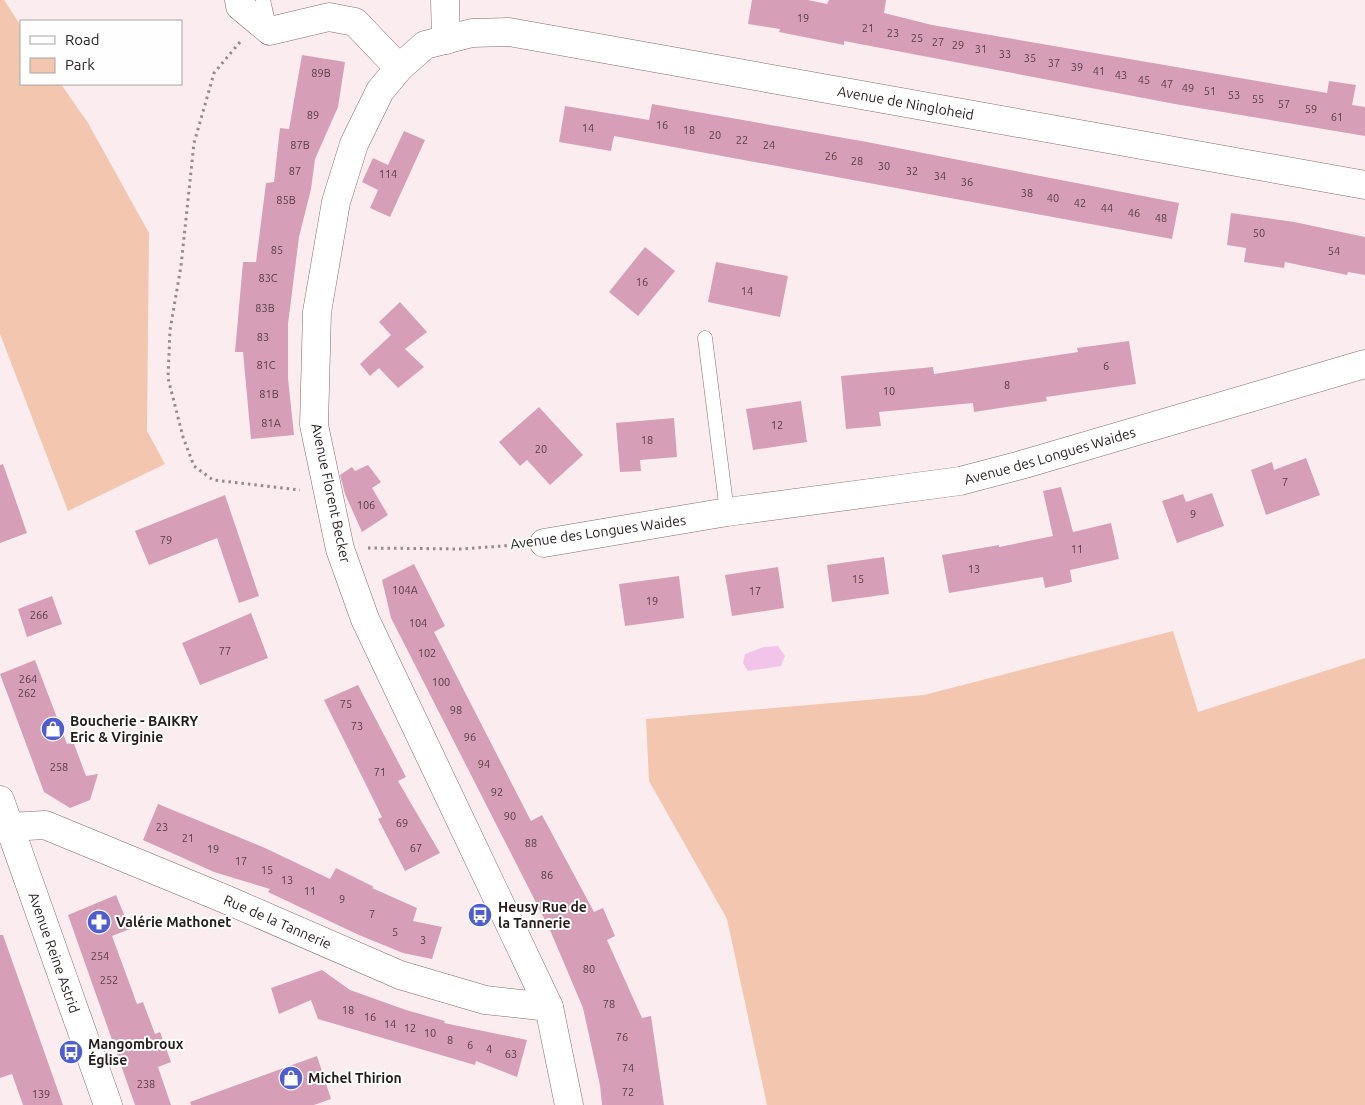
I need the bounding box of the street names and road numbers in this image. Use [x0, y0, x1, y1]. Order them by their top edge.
street label: Avenue de Ningloheid [836, 83, 975, 123]
street label: Avenue Florent Becker [308, 422, 354, 565]
street label: Avenue des Longues Waides [962, 424, 1137, 488]
street label: Avenue des Longues Waides [509, 512, 687, 552]
street label: Avenue Reine Astrid [25, 890, 83, 1015]
street label: Rue de la Tannerie [221, 891, 334, 952]

